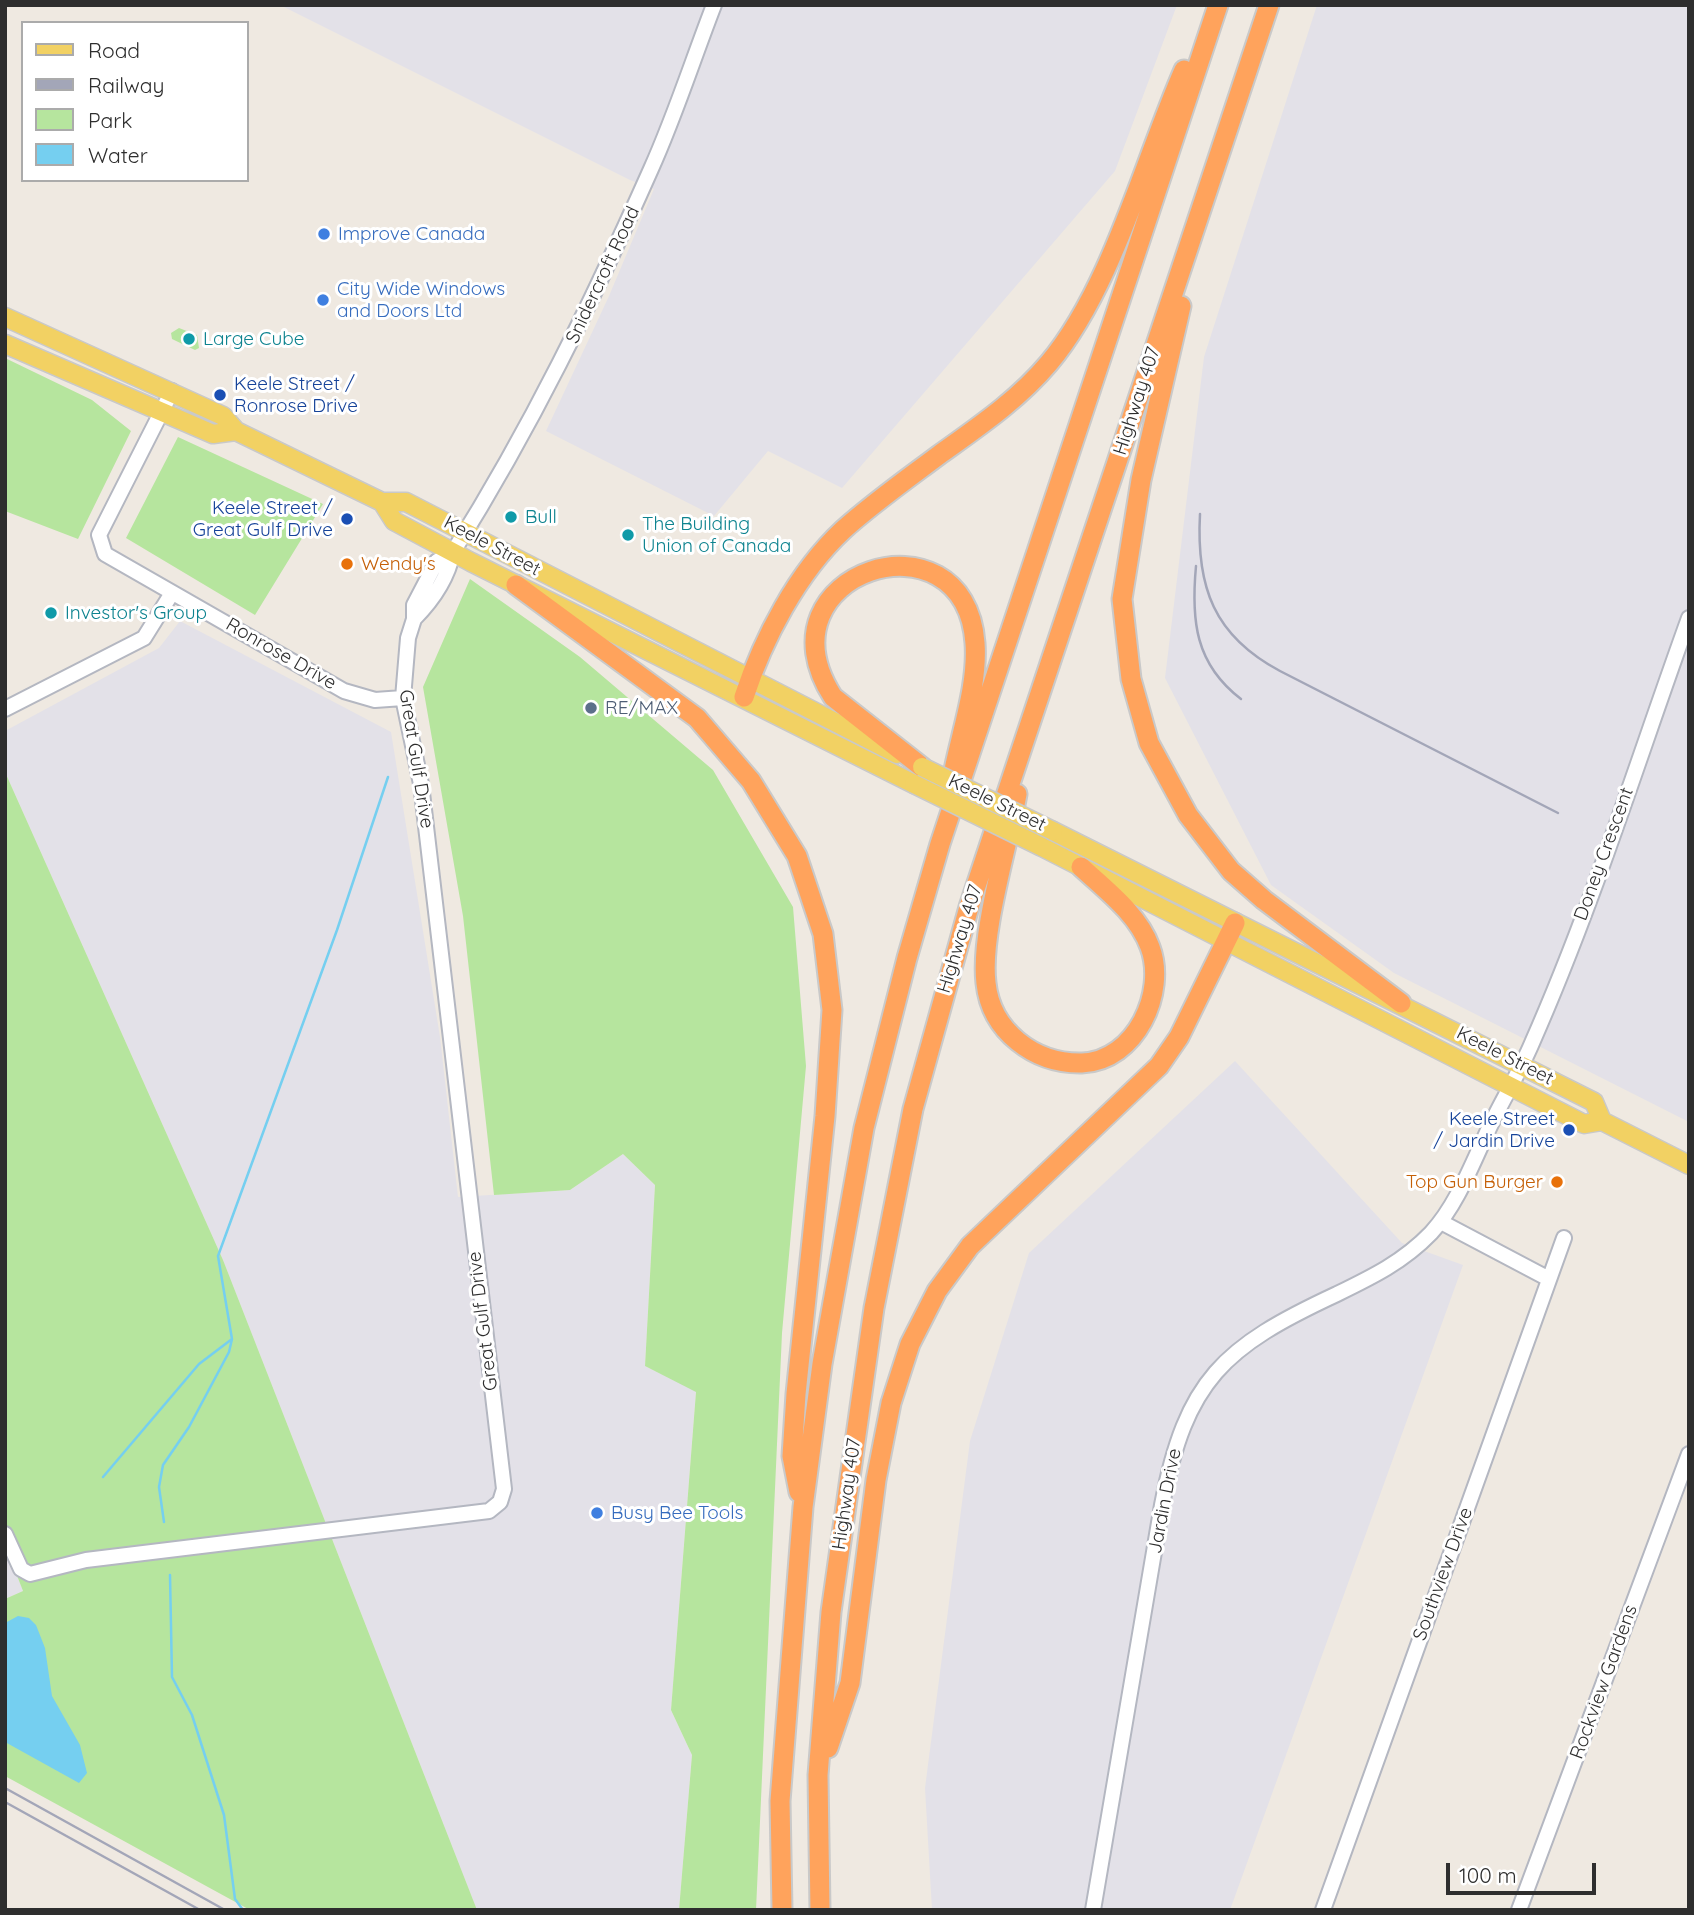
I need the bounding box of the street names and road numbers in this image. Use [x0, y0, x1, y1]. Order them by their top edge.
street label: Snidercroft Road [561, 203, 645, 347]
street label: Highway 407 [1109, 344, 1165, 458]
street label: Keele Street [440, 511, 544, 581]
street label: Ronrose Drive [222, 613, 340, 695]
street label: Great Gulf Drive [394, 688, 438, 830]
street label: Keele Street [944, 770, 1050, 836]
street label: Doney Crescent [1569, 784, 1639, 924]
street label: Highway 407 [933, 882, 987, 996]
street label: Keele Street [1453, 1022, 1557, 1090]
street label: Great Gulf Drive [463, 1250, 503, 1392]
street label: Highway 407 [828, 1437, 866, 1551]
street label: Jardin Drive [1144, 1446, 1186, 1556]
street label: Southview Drive [1408, 1504, 1478, 1644]
street label: Rockview Gardens [1566, 1602, 1642, 1762]

